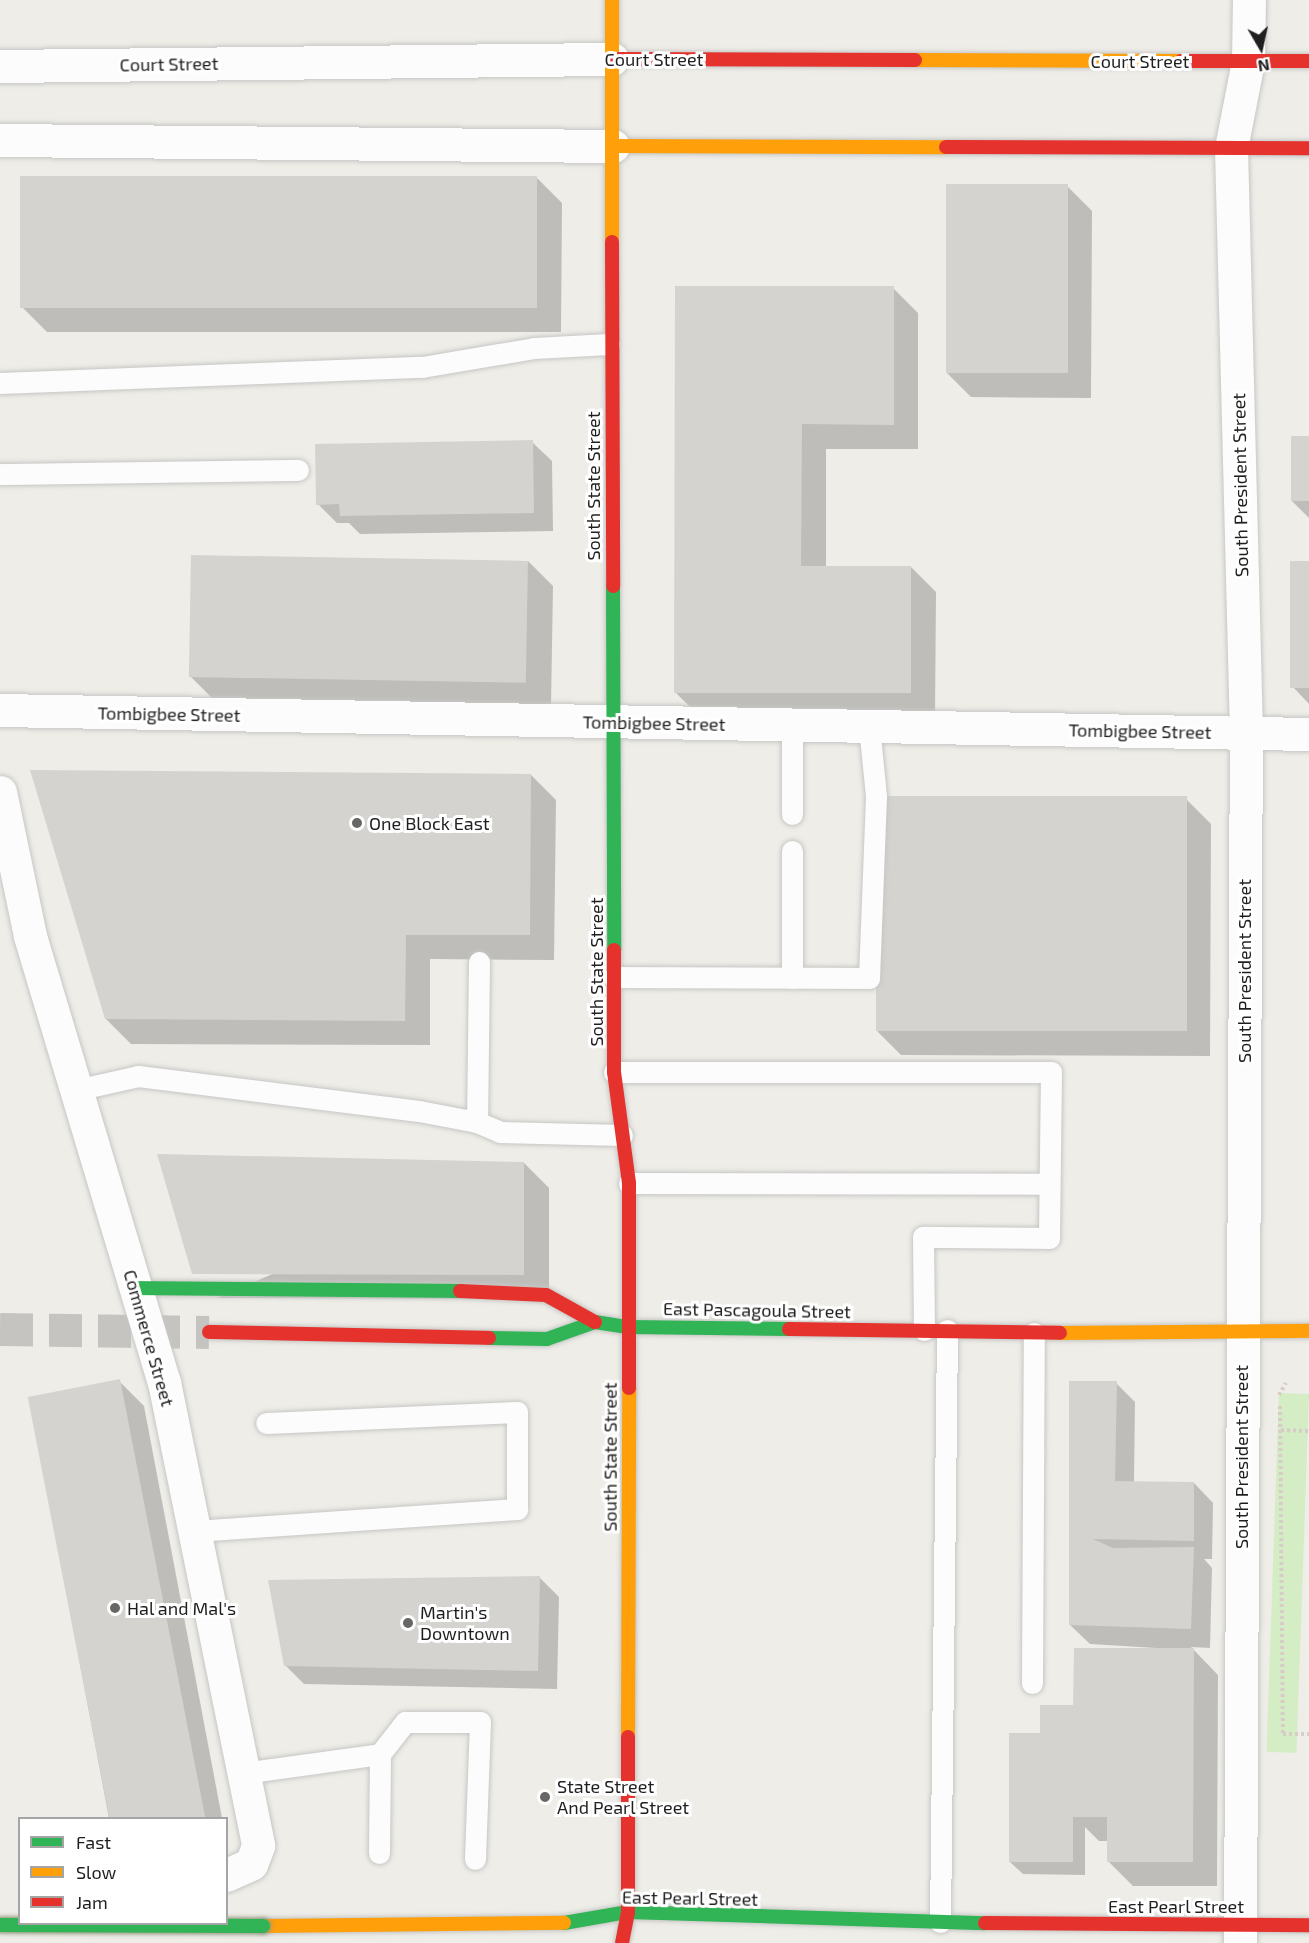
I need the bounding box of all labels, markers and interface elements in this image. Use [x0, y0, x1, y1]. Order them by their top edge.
north arrow [1231, 18, 1291, 78]
street label: Court Street [605, 48, 703, 70]
street label: Court Street [1091, 50, 1189, 72]
street label: Court Street [119, 52, 219, 76]
text: N [1257, 56, 1271, 77]
street label: South President Street [1228, 393, 1252, 577]
street label: South State Street [582, 411, 604, 561]
street label: Tombigbee Street [97, 702, 241, 726]
street label: Tombigbee Street [582, 711, 726, 735]
street label: Tombigbee Street [1068, 719, 1212, 743]
place label: One Block East [369, 812, 490, 834]
marker: One Block East [350, 816, 364, 830]
street label: South President Street [1233, 879, 1255, 1063]
street label: South State Street [585, 897, 607, 1047]
street label: Commerce Street [119, 1267, 179, 1409]
street label: East Pascagoula Street [663, 1298, 851, 1322]
street label: South President Street [1230, 1365, 1252, 1549]
street label: South State Street [599, 1382, 621, 1532]
place label: Hal and Mal's [127, 1597, 236, 1619]
marker: Hal and Mal's [108, 1601, 122, 1615]
place label: Martin's Downtown [420, 1602, 510, 1644]
marker: Martin's Downtown [401, 1616, 415, 1630]
place label: State Street And Pearl Street [557, 1776, 690, 1818]
marker: State Street And Pearl Street [538, 1790, 552, 1804]
legend [18, 1817, 228, 1925]
text: Fast [76, 1831, 111, 1853]
text: Slow [76, 1861, 116, 1883]
street label: East Pearl Street [622, 1886, 758, 1910]
text: Jam [76, 1891, 108, 1913]
street label: East Pearl Street [1108, 1895, 1244, 1917]

